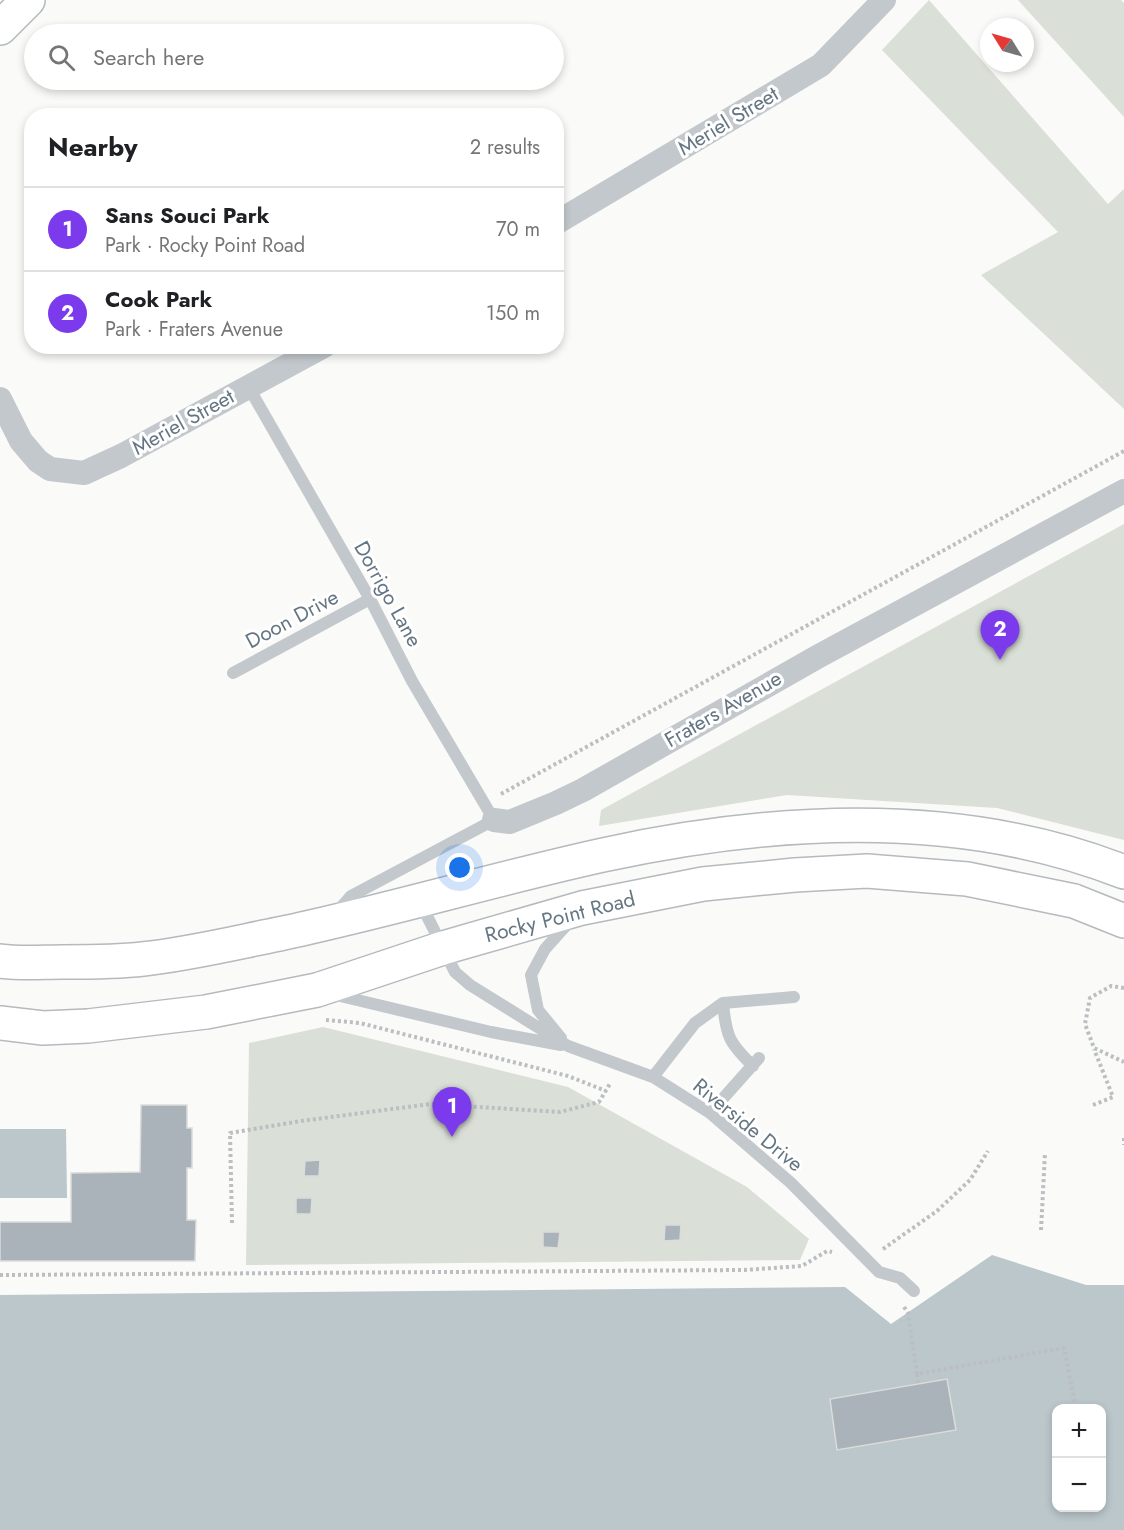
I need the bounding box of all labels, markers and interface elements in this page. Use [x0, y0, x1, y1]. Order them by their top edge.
north arrow [980, 18, 1034, 72]
search box [24, 24, 564, 90]
icon: search [45, 41, 78, 74]
text: Search here [93, 41, 204, 73]
street label: Meriel Street [672, 79, 784, 163]
text: Nearby [48, 128, 137, 166]
text: 2 results [470, 133, 540, 162]
text: Sans Souci Park [105, 199, 269, 231]
text: 1 [62, 215, 73, 244]
text: 70 m [496, 215, 540, 244]
text: Park · Rocky Point Road [105, 231, 305, 260]
text: Cook Park [105, 283, 212, 315]
text: 2 [61, 299, 74, 328]
text: 150 m [486, 299, 540, 328]
text: Park · Fraters Avenue [105, 315, 283, 344]
street label: Meriel Street [127, 382, 239, 462]
street label: Dorrigo Lane [347, 536, 430, 652]
street label: Doon Drive [240, 582, 344, 656]
pin: 2 [980, 610, 1020, 660]
street label: Fraters Avenue [659, 663, 787, 755]
your location [445, 853, 474, 882]
street label: Rocky Point Road [482, 884, 638, 950]
street label: Riverside Drive [687, 1071, 810, 1179]
pin: 1 [432, 1088, 472, 1137]
map controls [1052, 1404, 1106, 1512]
button: + [1052, 1404, 1106, 1458]
button: − [1052, 1458, 1106, 1512]

